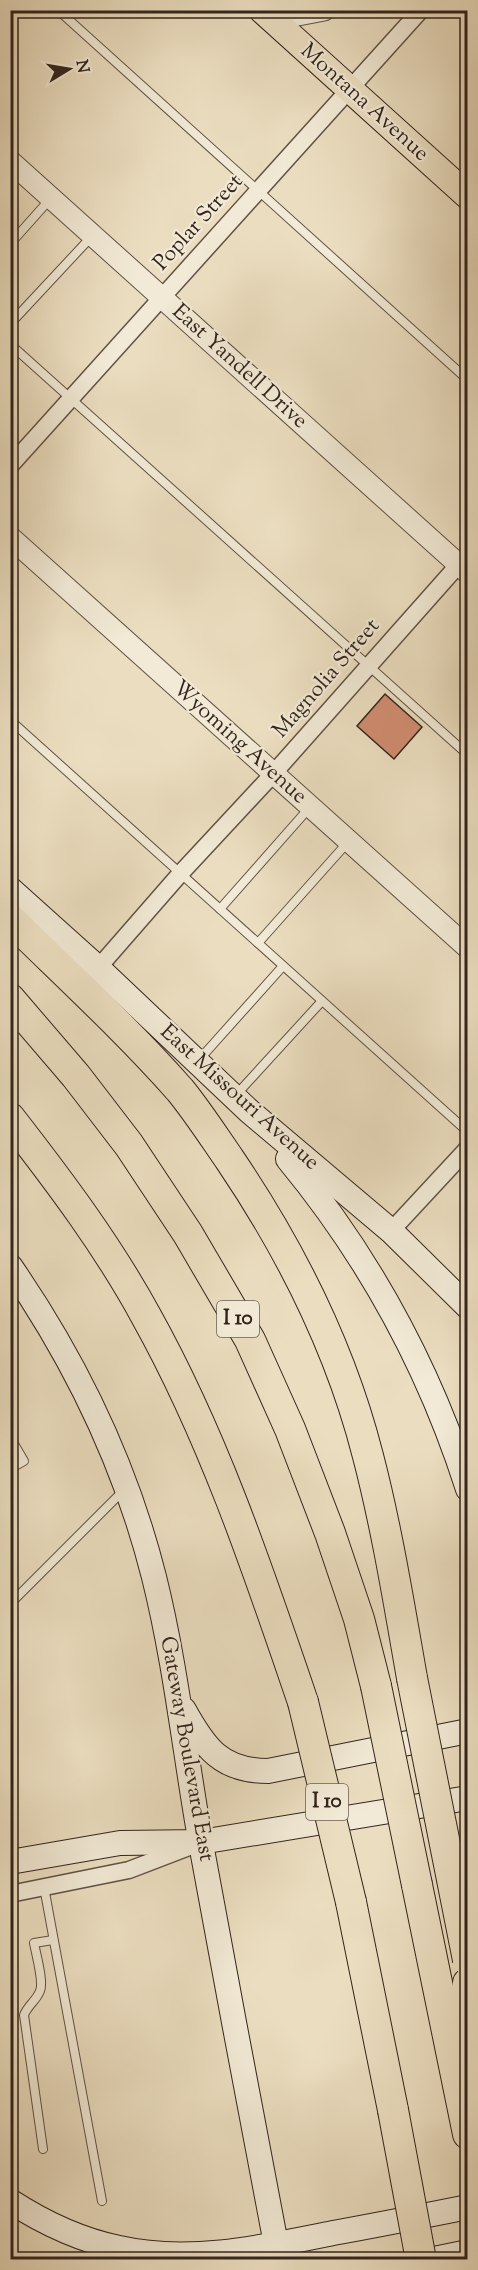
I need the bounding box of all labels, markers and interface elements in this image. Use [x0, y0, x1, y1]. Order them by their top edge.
street label: Montana Avenue [292, 36, 436, 170]
north arrow [39, 39, 99, 99]
text: N [69, 58, 94, 75]
street label: Poplar Street [147, 167, 252, 279]
street label: East Yandell Drive [164, 297, 314, 437]
street label: Magnolia Street [266, 612, 388, 746]
street label: Wyoming Avenue [164, 674, 314, 812]
street label: East Missouri Avenue [152, 1017, 326, 1179]
road number: I 10 [217, 1301, 259, 1337]
street label: Gateway Boulevard East [150, 1634, 222, 1865]
road number: I 10 [306, 1784, 348, 1820]

